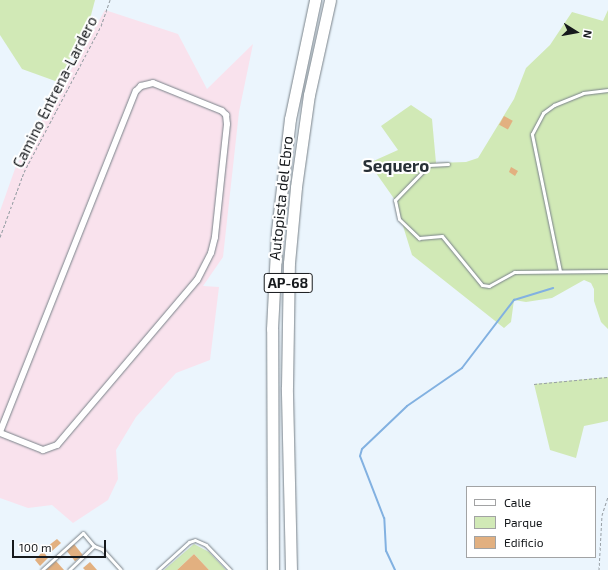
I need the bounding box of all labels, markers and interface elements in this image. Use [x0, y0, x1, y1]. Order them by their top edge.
north arrow [556, 12, 596, 52]
street label: Camino Entrena-Lardero [9, 13, 101, 171]
text: N [581, 29, 595, 40]
street label: Autopista del Ebro [266, 135, 296, 261]
district label: Sequero [363, 156, 429, 176]
road number: AP-68 [263, 271, 313, 295]
legend [466, 486, 596, 558]
text: Calle [504, 495, 531, 509]
text: Parque [504, 515, 542, 529]
scale bar [14, 532, 108, 558]
text: Edificio [504, 535, 544, 549]
text: 100 m [19, 540, 51, 554]

